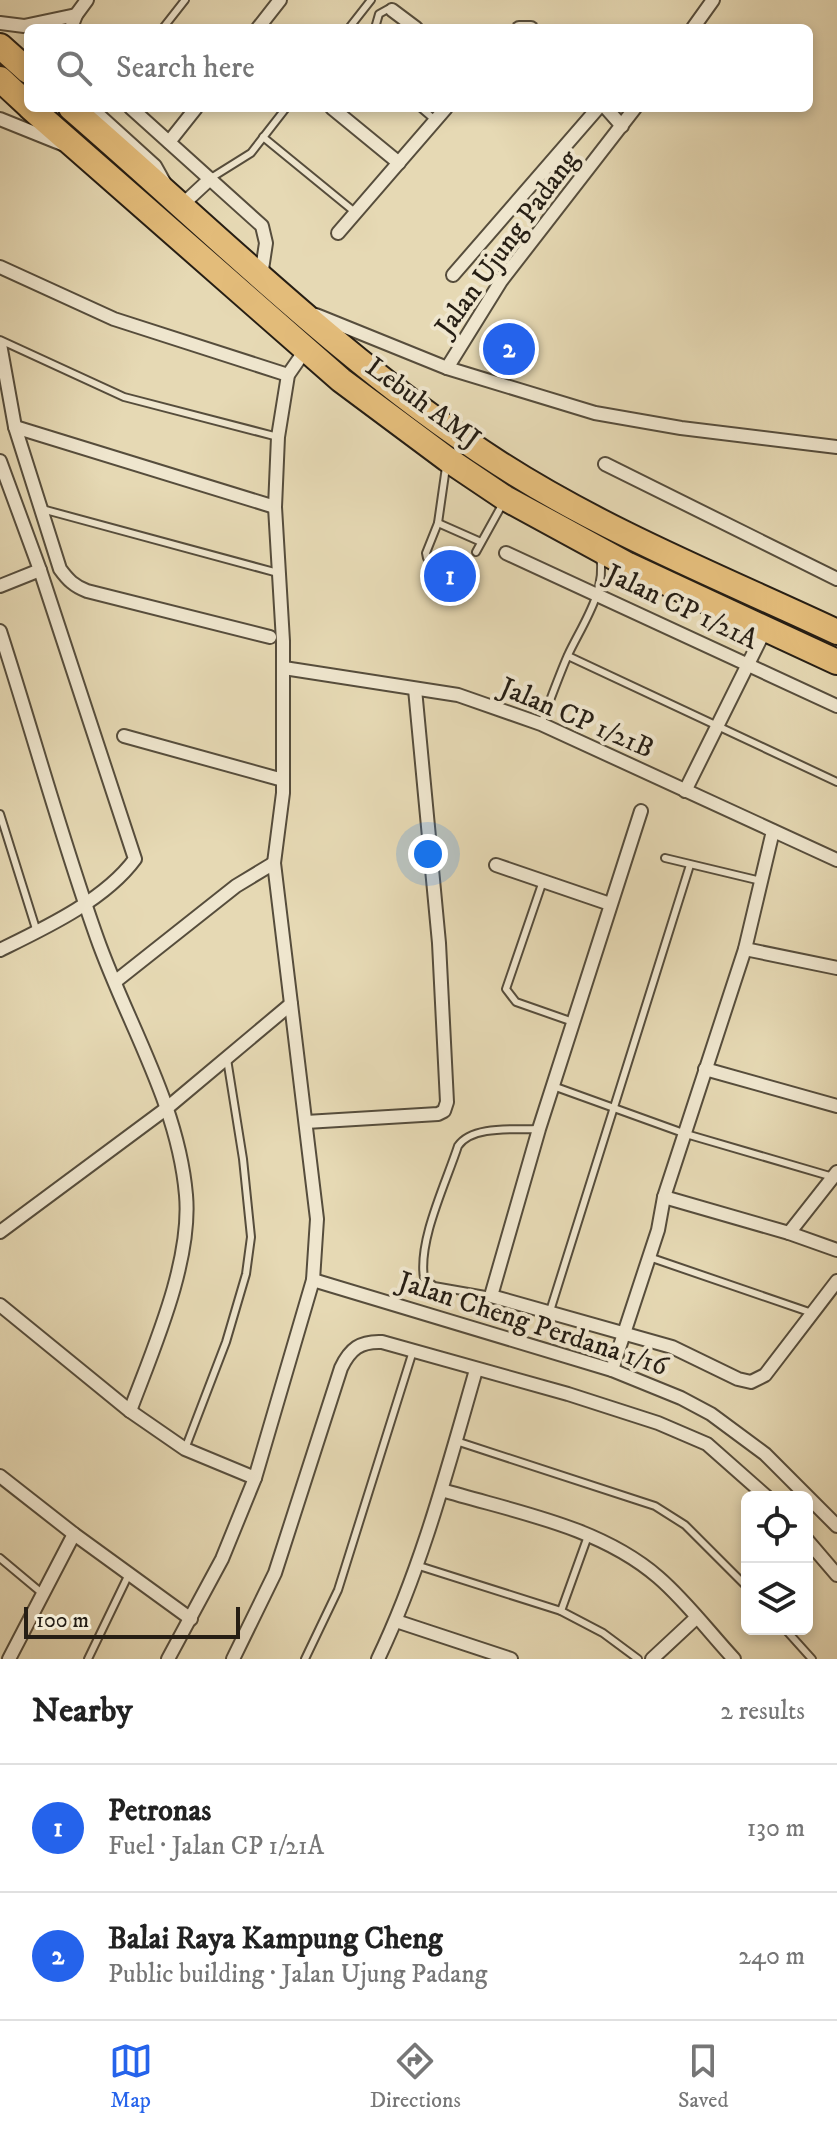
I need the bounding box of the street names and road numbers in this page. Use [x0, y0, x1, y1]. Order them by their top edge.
street label: Jalan Ujung Padang [426, 143, 587, 345]
street label: Lebuh AMJ [359, 350, 487, 456]
street label: Jalan CP 1/21A [598, 555, 765, 658]
street label: Jalan CP 1/21B [492, 669, 659, 766]
street label: Jalan Cheng Perdana 1/16 [391, 1263, 674, 1385]

